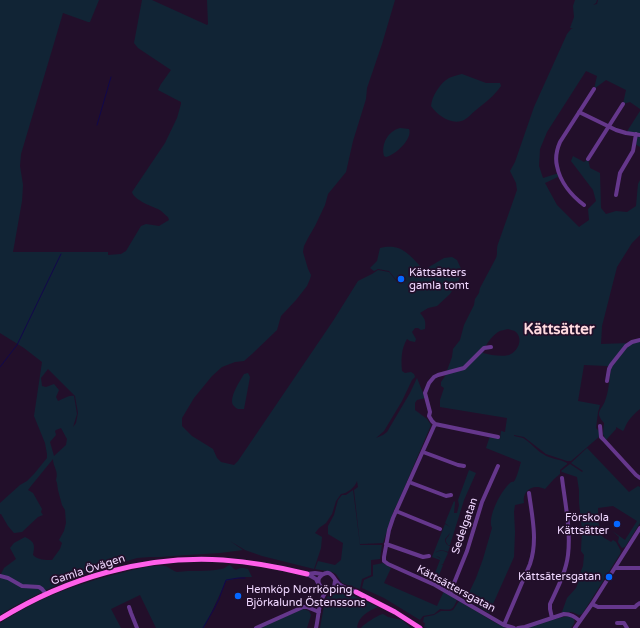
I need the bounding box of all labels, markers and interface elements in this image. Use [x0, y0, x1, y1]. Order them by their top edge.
place label: Kättsätters gamla tomt [409, 266, 469, 292]
marker: Kättsätters gamla tomt [396, 274, 406, 284]
district label: Kättsätter [524, 321, 594, 339]
street label: Sedelgatan [449, 496, 481, 556]
place label: Förskola Kättsätter [557, 511, 609, 537]
marker: Förskola Kättsätter [612, 519, 622, 529]
street label: Gamla Övägen [49, 552, 127, 588]
street label: Kättsättersgatan [414, 563, 498, 615]
place label: Kättsätersgatan [518, 570, 601, 584]
marker: Kättsätersgatan [604, 572, 614, 582]
place label: Hemköp Norrköping Björkalund Östenssons [246, 583, 366, 609]
marker: Hemköp Norrköping Björkalund Östenssons [233, 591, 243, 601]

